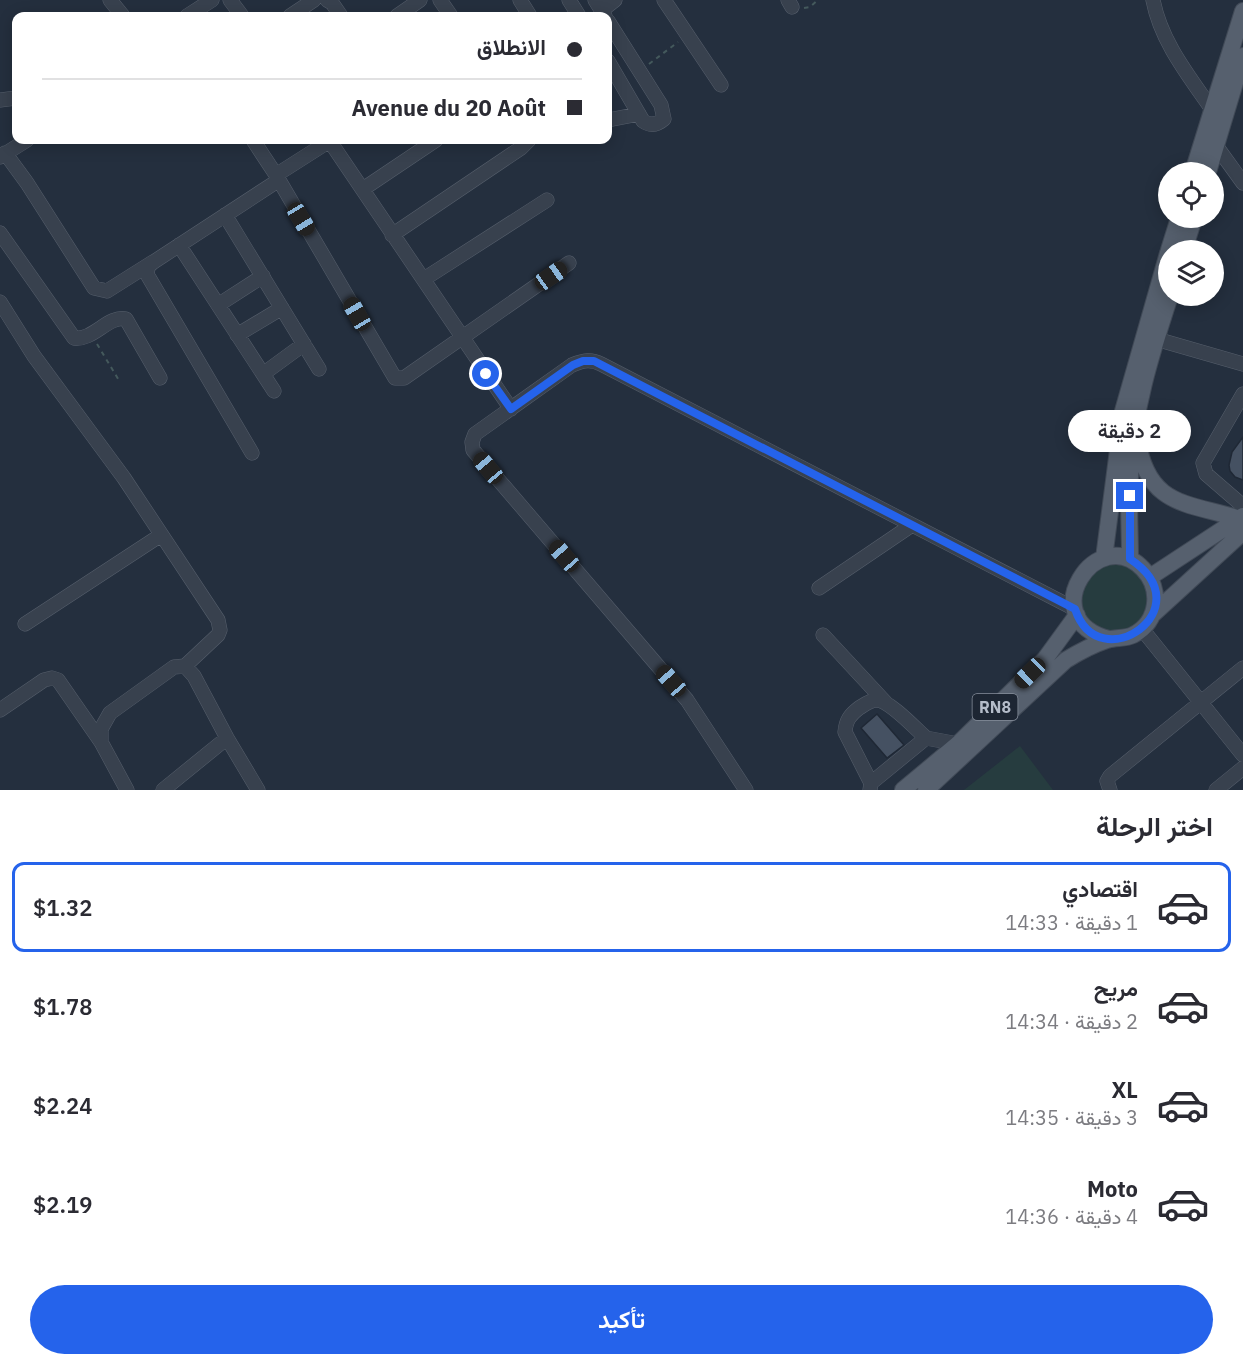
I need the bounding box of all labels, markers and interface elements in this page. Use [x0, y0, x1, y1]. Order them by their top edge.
text: الانطلاق [477, 32, 546, 61]
text: Avenue du 20 Août [351, 93, 546, 122]
map controls [1158, 162, 1224, 306]
button: locate [1158, 162, 1224, 228]
car [284, 199, 318, 239]
button: layers [1158, 240, 1224, 306]
car [531, 258, 571, 294]
car [340, 294, 374, 334]
route start [472, 360, 499, 387]
callout: 2 دقيقة [1068, 409, 1192, 451]
text: 2 دقيقة [1098, 417, 1161, 444]
car [470, 448, 506, 488]
route end [1116, 482, 1143, 509]
car [545, 537, 583, 575]
car [1011, 654, 1049, 692]
car [652, 662, 690, 700]
road number: RN8 [972, 694, 1018, 720]
text: اختر الرحلة [1096, 808, 1213, 843]
text: اقتصادي [1062, 874, 1138, 903]
icon: car [1156, 880, 1210, 934]
text: $1.32 [33, 893, 92, 922]
text: 1 دقيقة · 14:33 [1005, 909, 1138, 936]
text: مريح [1094, 973, 1138, 1002]
icon: car [1156, 979, 1210, 1033]
text: $1.78 [33, 992, 92, 1021]
text: 2 دقيقة · 14:34 [1005, 1008, 1138, 1035]
text: XL [1112, 1075, 1138, 1104]
icon: car [1156, 1078, 1210, 1132]
text: $2.24 [33, 1091, 92, 1120]
text: 3 دقيقة · 14:35 [1005, 1104, 1138, 1131]
text: Moto [1087, 1174, 1138, 1203]
icon: car [1156, 1177, 1210, 1231]
text: $2.19 [33, 1190, 92, 1219]
text: 4 دقيقة · 14:36 [1005, 1203, 1138, 1230]
button: تأكيد [30, 1285, 1213, 1354]

